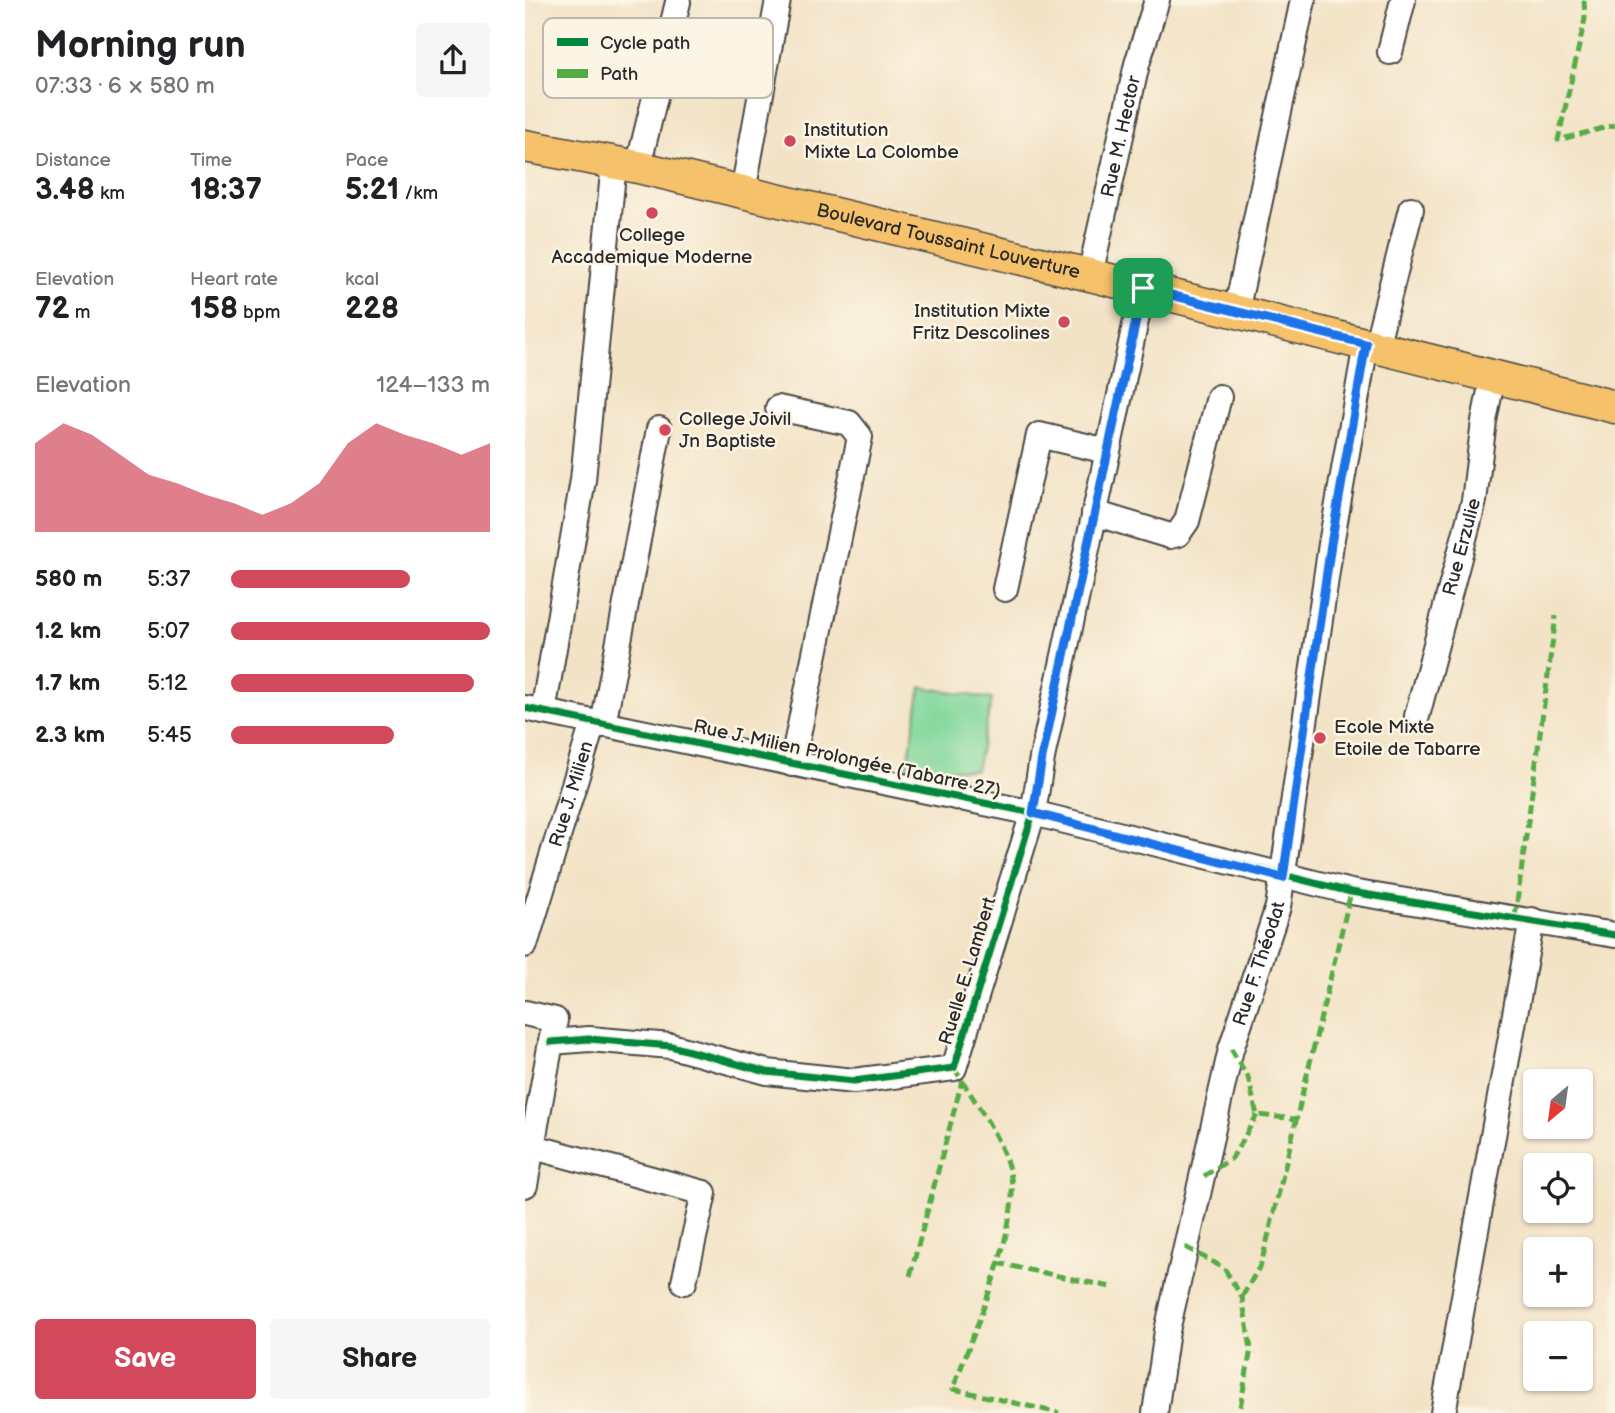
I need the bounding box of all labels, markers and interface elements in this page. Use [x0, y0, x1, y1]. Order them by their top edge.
legend [543, 18, 773, 98]
text: Morning run [35, 23, 246, 68]
button: share [416, 23, 490, 97]
text: Cycle path [600, 32, 690, 55]
text: Path [600, 63, 638, 86]
text: 07:33 · 6 × 580 m [35, 72, 215, 100]
street label: Rue M. Hector [1096, 72, 1146, 199]
place label: Institution Mixte La Colombe [804, 119, 959, 164]
marker: Institution Mixte La Colombe [782, 133, 798, 149]
text: Distance [35, 149, 111, 172]
text: Time [190, 149, 232, 172]
text: Pace [345, 149, 388, 172]
text: 3.48 [35, 172, 95, 208]
text: 18:37 [190, 172, 262, 208]
text: 5:21 [345, 172, 399, 208]
text: km [95, 182, 125, 205]
text: /km [399, 182, 438, 205]
street label: Boulevard Toussaint Louverture [814, 199, 1083, 284]
marker: College Accademique Moderne [644, 205, 660, 221]
place label: College Accademique Moderne [552, 224, 752, 269]
pin [1113, 258, 1173, 318]
text: Elevation [35, 268, 114, 291]
text: Heart rate [190, 268, 278, 291]
text: kcal [345, 268, 379, 291]
icon: arrive [1124, 269, 1162, 307]
text: 72 [35, 291, 70, 327]
text: 158 [190, 291, 238, 327]
text: 228 [345, 291, 399, 327]
place label: Institution Mixte Fritz Descolines [912, 300, 1050, 345]
text: m [70, 301, 90, 324]
text: bpm [238, 301, 281, 324]
marker: Institution Mixte Fritz Descolines [1056, 314, 1072, 330]
text: Elevation [35, 371, 131, 399]
text: 124–133 m [376, 371, 490, 399]
place label: College Joivil Jn Baptiste [679, 408, 791, 453]
marker: College Joivil Jn Baptiste [657, 422, 673, 438]
street label: Rue Erzulie [1438, 496, 1486, 598]
text: 580 m [35, 565, 102, 593]
text: 5:37 [147, 565, 190, 593]
text: 1.2 km [35, 617, 101, 645]
text: 5:07 [147, 617, 190, 645]
text: 1.7 km [35, 669, 100, 697]
text: 5:12 [147, 669, 187, 697]
street label: Rue J. Milien Prolongée (Tabarre 27) [691, 715, 1003, 803]
place label: Ecole Mixte Etoile de Tabarre [1334, 716, 1480, 761]
text: 2.3 km [35, 721, 105, 749]
text: 5:45 [147, 721, 192, 749]
marker: Ecole Mixte Etoile de Tabarre [1312, 730, 1328, 746]
street label: Rue J. Milien [544, 738, 598, 850]
street label: Ruelle E. Lambert [935, 894, 1001, 1048]
street label: Rue F. Théodat [1228, 900, 1290, 1029]
north arrow [1523, 1069, 1593, 1139]
map controls [1523, 1069, 1593, 1391]
button: locate [1523, 1153, 1593, 1223]
button: + [1523, 1237, 1593, 1307]
button: Save [35, 1319, 256, 1399]
button: Share [270, 1319, 490, 1399]
button: − [1523, 1321, 1593, 1391]

